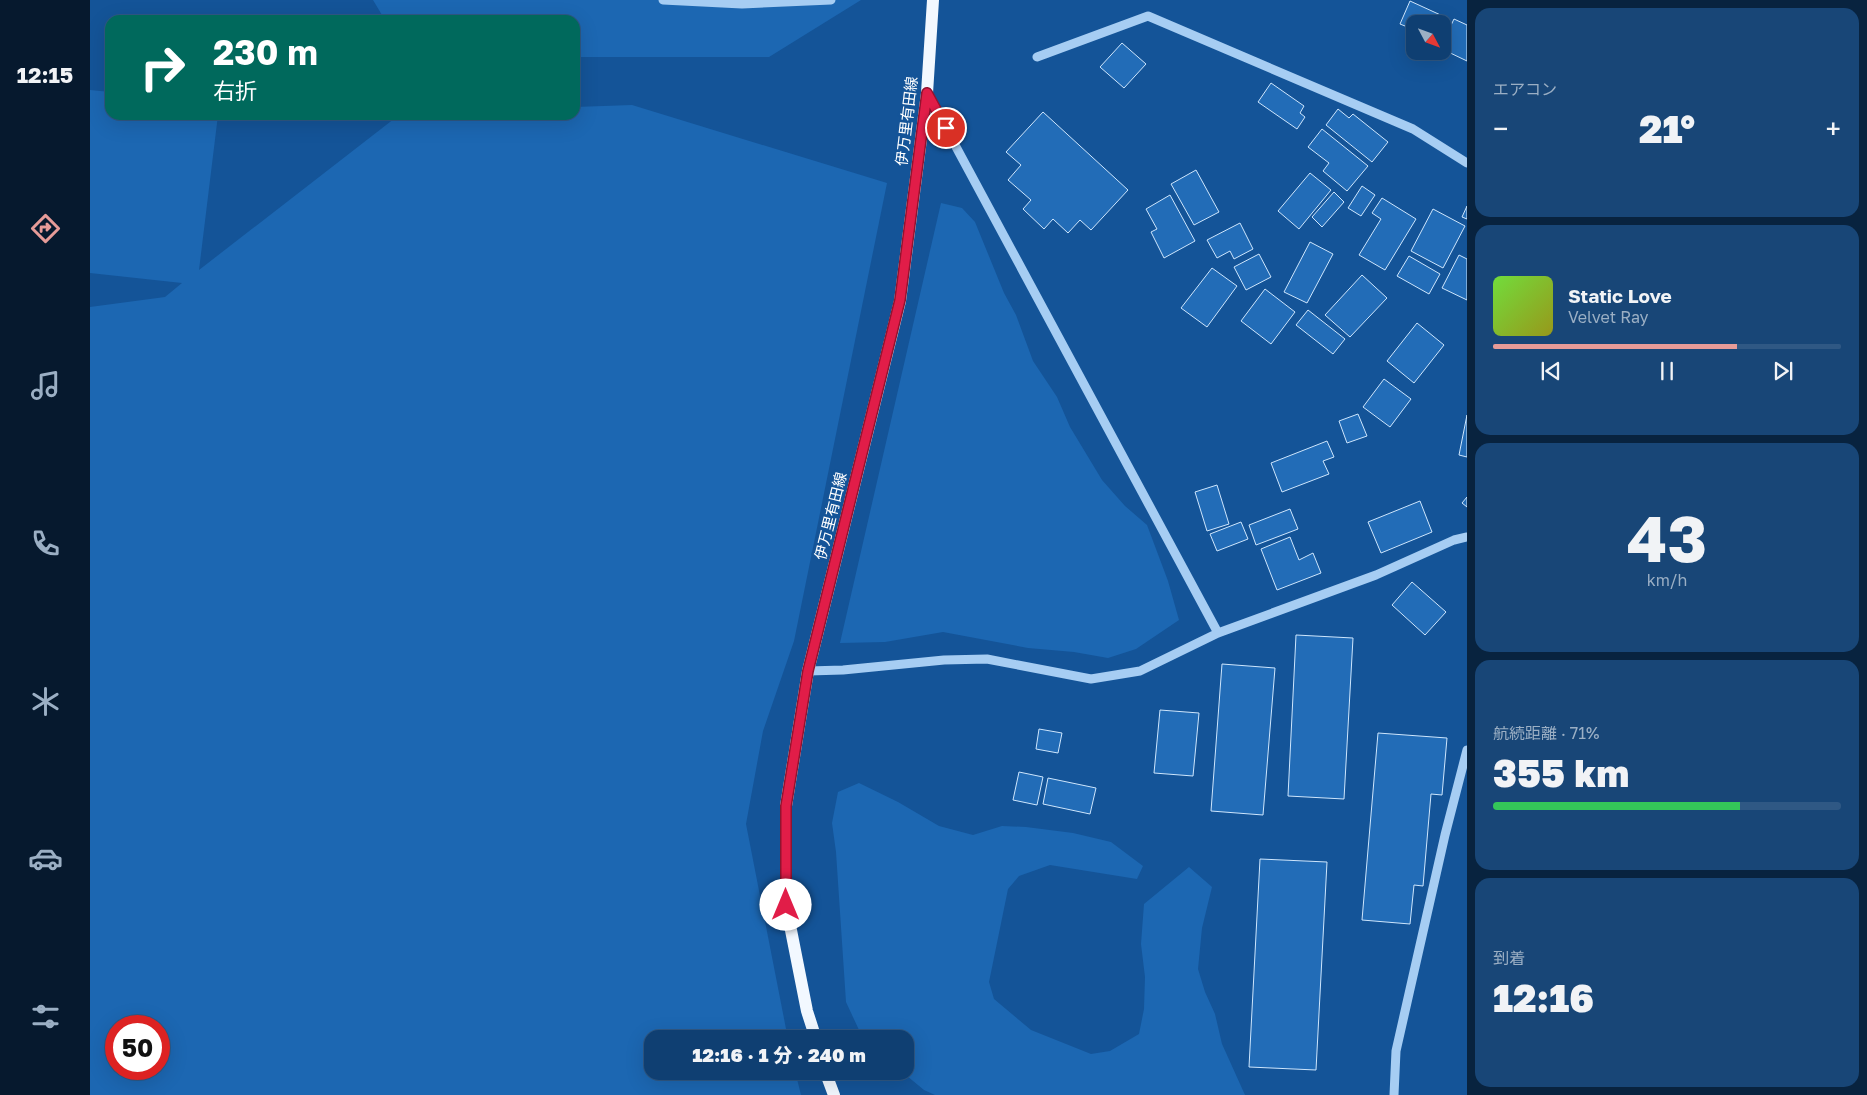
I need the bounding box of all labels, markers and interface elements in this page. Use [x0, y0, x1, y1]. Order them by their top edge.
north arrow [1406, 15, 1451, 60]
map controls [1406, 15, 1451, 60]
text: 230 m [213, 31, 318, 73]
icon: right [130, 35, 195, 100]
text: 12:15 [17, 61, 73, 88]
street label: 伊万里有田線 [892, 75, 920, 167]
text: 右折 [213, 77, 257, 104]
text: エアコン [1493, 79, 1557, 99]
text: 21° [1639, 106, 1695, 151]
pin [925, 107, 967, 149]
text: − [1493, 112, 1508, 145]
text: + [1826, 112, 1841, 145]
icon: arrive [932, 114, 960, 142]
icon: directions [28, 211, 63, 246]
text: Static Love [1568, 284, 1672, 307]
text: Velvet Ray [1568, 307, 1649, 327]
icon: previous [1537, 357, 1565, 385]
icon: pause [1653, 357, 1681, 385]
icon: next [1769, 357, 1797, 385]
icon: music [28, 368, 63, 403]
street label: 伊万里有田線 [810, 470, 850, 562]
text: 43 [1627, 498, 1707, 576]
icon: phone [28, 526, 63, 561]
text: km/h [1647, 570, 1687, 590]
icon: climate [28, 684, 63, 719]
text: 航続距離 · 71% [1493, 723, 1599, 743]
text: 355 km [1493, 750, 1629, 795]
icon: car [28, 841, 63, 876]
position arrow [759, 878, 811, 930]
text: 到着 [1493, 948, 1525, 968]
text: 12:16 [1493, 975, 1594, 1020]
icon: filters [28, 999, 63, 1034]
speed limit sign: 50 [105, 1015, 170, 1080]
text: 12:16 · 1 分 · 240 m [692, 1043, 866, 1066]

